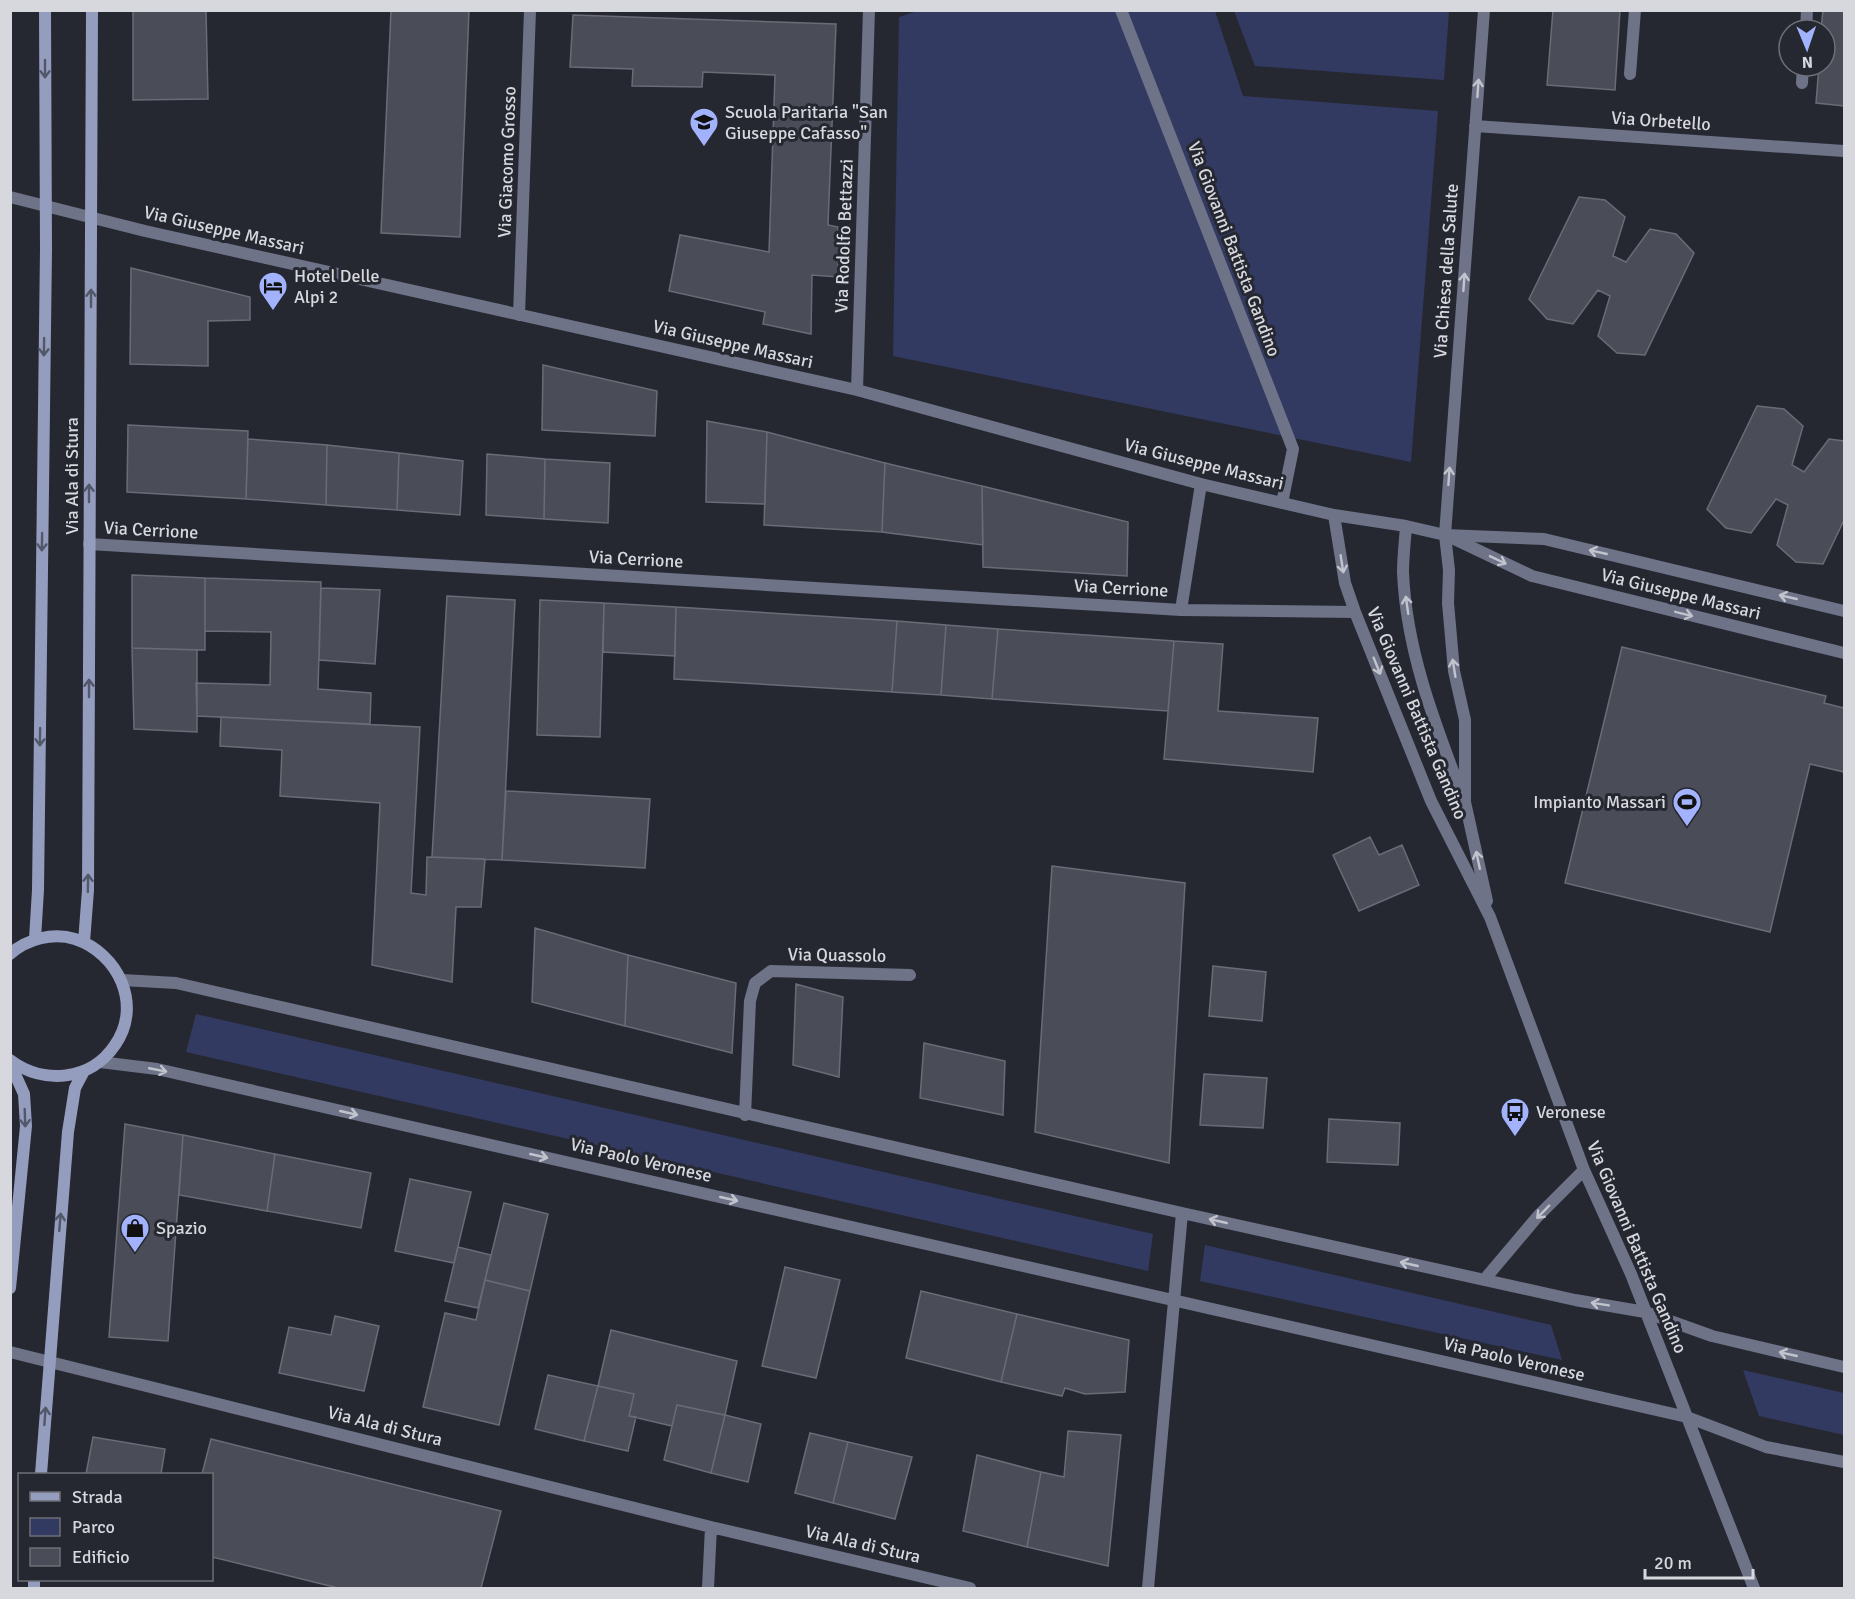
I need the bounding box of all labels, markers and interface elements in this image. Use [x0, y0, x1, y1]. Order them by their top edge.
north arrow [1777, 18, 1837, 78]
text: N [1802, 52, 1813, 72]
one-way arrow [39, 58, 51, 78]
one-way arrow [1473, 78, 1484, 98]
street label: Via Giacomo Grosso [493, 86, 521, 238]
place label: Scuola Paritaria "San Giuseppe Cafasso" [725, 101, 888, 144]
school or university icon: Scuola Paritaria "San Giuseppe Cafasso" [688, 106, 720, 148]
street label: Via Orbetello [1610, 107, 1712, 135]
street label: Via Giovanni Battista Gandino [1183, 138, 1285, 360]
street label: Via Rodolfo Bettazzi [830, 159, 858, 313]
street label: Via Chiesa della Salute [1429, 183, 1463, 359]
street label: Via Giuseppe Massari [142, 201, 306, 259]
place label: Hotel Delle Alpi 2 [294, 265, 380, 308]
hotel icon: Hotel Delle Alpi 2 [257, 270, 289, 312]
one-way arrow [1458, 273, 1469, 292]
one-way arrow [85, 289, 97, 309]
street label: Via Giuseppe Massari [651, 315, 815, 373]
one-way arrow [39, 336, 50, 356]
street label: Via Ala di Stura [61, 417, 83, 535]
street label: Via Giuseppe Massari [1122, 434, 1286, 494]
one-way arrow [1444, 467, 1455, 487]
one-way arrow [84, 484, 95, 504]
street label: Via Cerrione [103, 517, 199, 543]
one-way arrow [36, 531, 48, 551]
one-way arrow [1589, 545, 1608, 557]
street label: Via Cerrione [588, 546, 684, 572]
one-way arrow [1336, 554, 1347, 574]
one-way arrow [1488, 555, 1506, 567]
street label: Via Giuseppe Massari [1599, 564, 1763, 624]
street label: Via Cerrione [1073, 575, 1169, 601]
one-way arrow [1778, 591, 1798, 602]
one-way arrow [1401, 596, 1412, 616]
street label: Via Giovanni Battista Gandino [1362, 604, 1472, 822]
one-way arrow [1675, 608, 1694, 620]
one-way arrow [1372, 657, 1383, 675]
one-way arrow [1448, 658, 1459, 678]
one-way arrow [83, 679, 95, 699]
one-way arrow [34, 726, 46, 746]
sports icon: Impianto Massari [1671, 786, 1703, 828]
place label: Impianto Massari [1533, 791, 1666, 813]
one-way arrow [1472, 851, 1483, 870]
one-way arrow [82, 874, 94, 894]
street label: Via Quassolo [788, 943, 886, 967]
one-way arrow [148, 1065, 168, 1076]
bus stop icon: Veronese [1499, 1096, 1531, 1138]
place label: Veronese [1536, 1101, 1606, 1123]
one-way arrow [339, 1107, 358, 1119]
one-way arrow [20, 1108, 31, 1128]
street label: Via Paolo Veronese [568, 1133, 714, 1187]
street label: Via Giovanni Battista Gandino [1582, 1138, 1692, 1356]
one-way arrow [529, 1150, 548, 1162]
one-way arrow [719, 1193, 738, 1205]
one-way arrow [1536, 1204, 1550, 1219]
one-way arrow [55, 1212, 66, 1232]
shop icon: Spazio [119, 1212, 151, 1254]
one-way arrow [1209, 1215, 1228, 1227]
place label: Spazio [156, 1217, 207, 1239]
one-way arrow [1400, 1257, 1419, 1269]
one-way arrow [1590, 1298, 1610, 1309]
street label: Via Paolo Veronese [1441, 1332, 1587, 1386]
one-way arrow [1778, 1347, 1797, 1359]
street label: Via Ala di Stura [325, 1401, 445, 1451]
one-way arrow [40, 1407, 51, 1427]
legend [18, 1473, 213, 1581]
text: Strada [72, 1486, 123, 1508]
text: Parco [72, 1516, 115, 1538]
street label: Via Ala di Stura [803, 1520, 923, 1568]
scale bar [1645, 1542, 1753, 1580]
text: Edificio [72, 1546, 130, 1568]
text: 20 m [1654, 1552, 1692, 1574]

